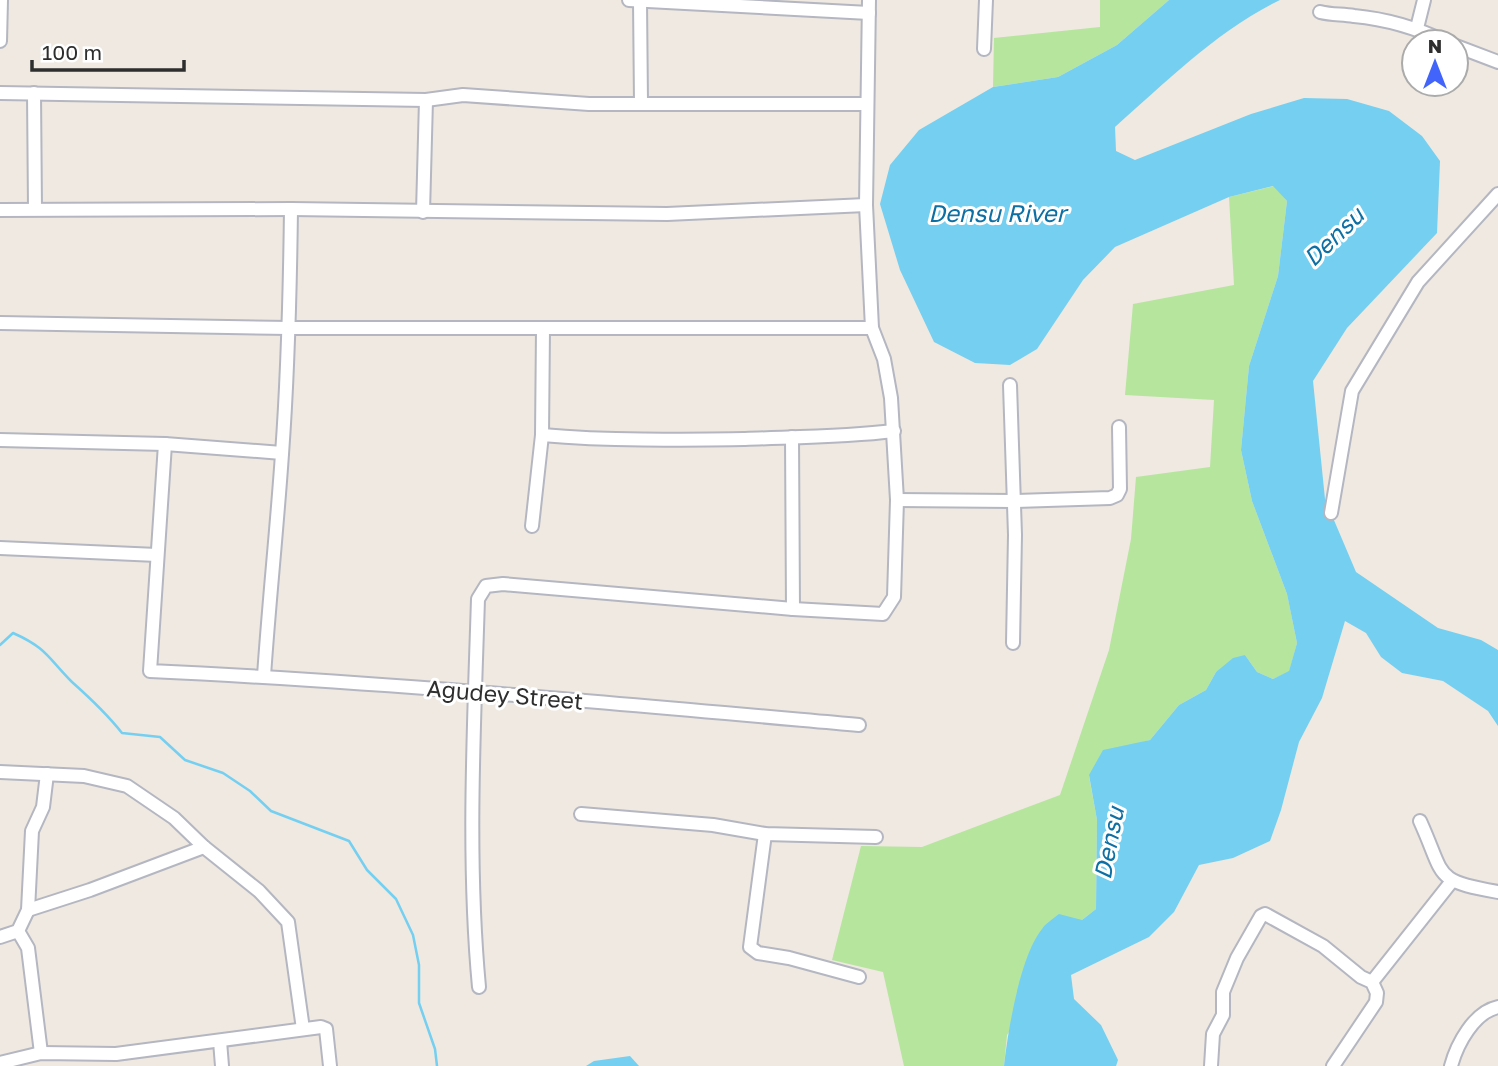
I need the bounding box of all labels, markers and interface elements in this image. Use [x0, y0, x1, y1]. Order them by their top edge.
scale bar [32, 28, 184, 72]
north arrow [1400, 28, 1470, 98]
text: N [1428, 34, 1442, 57]
text: 100 m [42, 39, 102, 65]
water label: Densu River [928, 198, 1069, 227]
water label: Densu [1297, 199, 1370, 272]
street label: Agudey Street [426, 673, 584, 715]
water label: Densu [1087, 803, 1129, 881]

